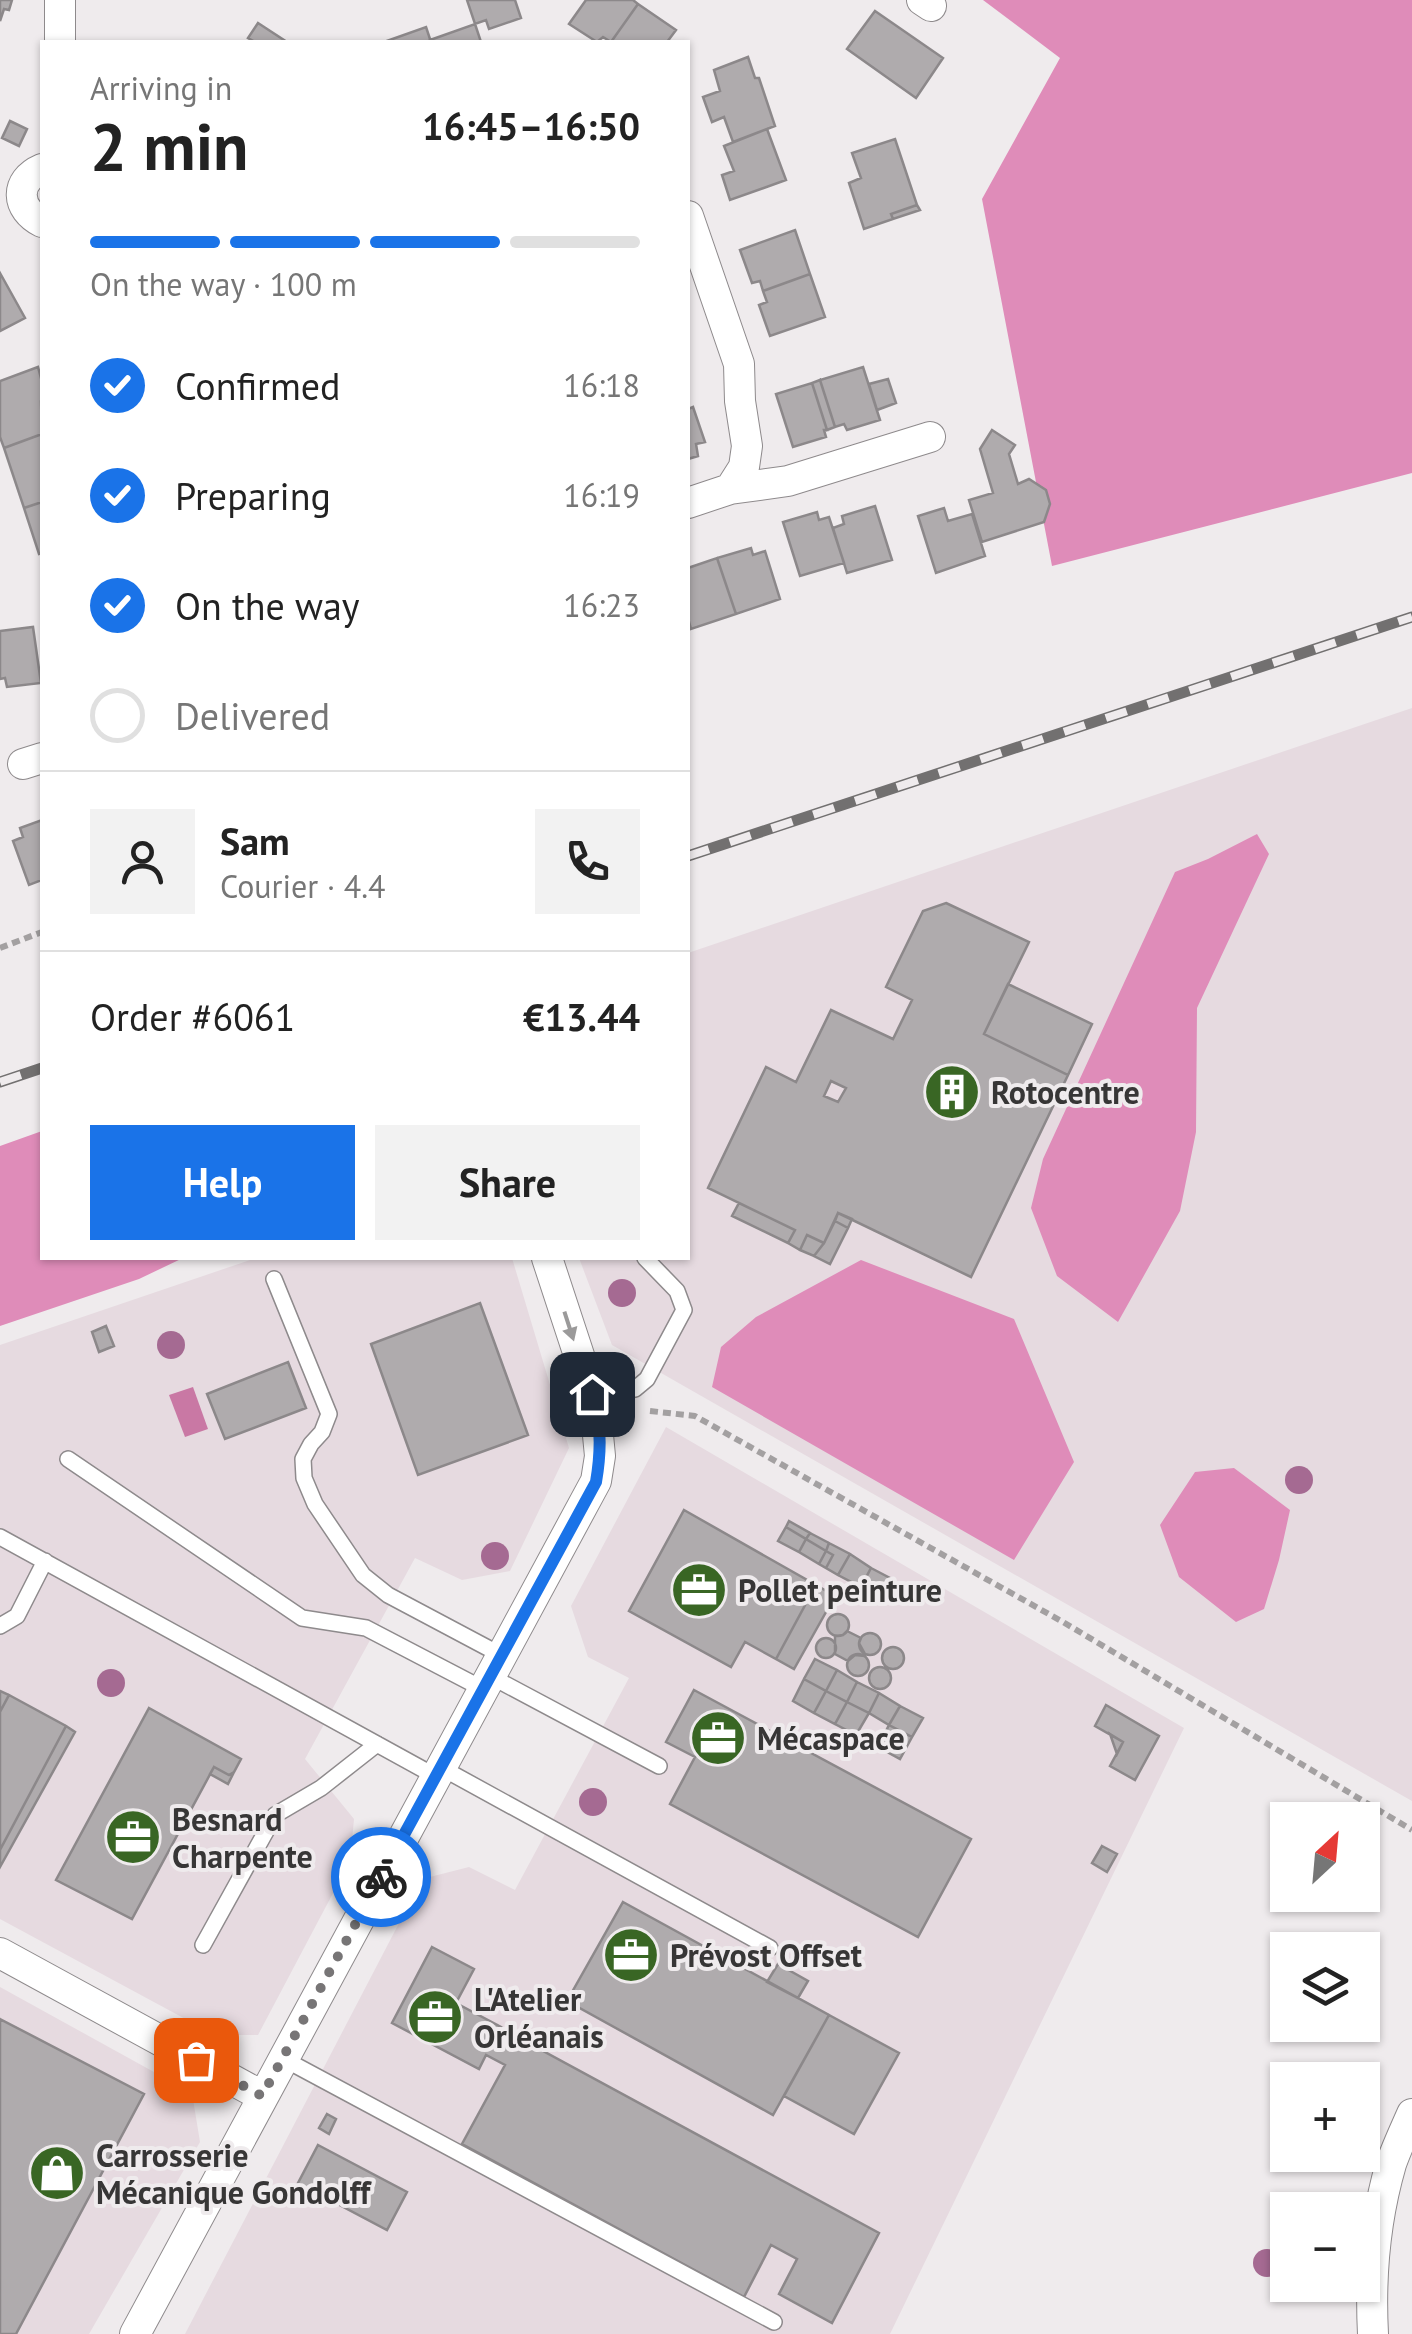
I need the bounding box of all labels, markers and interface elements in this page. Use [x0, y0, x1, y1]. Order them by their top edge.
text: Arriving in [90, 67, 232, 109]
text: 16:45–16:50 [422, 101, 640, 150]
text: 2 min [90, 104, 249, 188]
text: On the way · 100 m [90, 263, 357, 305]
icon: check [90, 358, 145, 413]
text: Confirmed [175, 361, 341, 410]
text: 16:18 [563, 364, 640, 406]
icon: check [90, 468, 145, 523]
text: Preparing [175, 471, 331, 520]
text: 16:19 [563, 474, 640, 516]
icon: check [90, 578, 145, 633]
text: On the way [175, 581, 360, 630]
text: 16:23 [563, 584, 640, 626]
text: Delivered [175, 691, 330, 740]
button: person [90, 809, 195, 914]
button: phone [535, 809, 640, 914]
text: Sam [220, 816, 290, 865]
text: Courier · 4.4 [220, 865, 386, 907]
text: Order #6061 [90, 992, 295, 1041]
text: €13.44 [523, 992, 640, 1041]
building icon: Rotocentre [922, 1062, 982, 1122]
place label: Rotocentre [991, 1071, 1140, 1113]
button: Help [90, 1125, 355, 1240]
button: Share [375, 1125, 640, 1240]
one-way arrow [563, 1311, 578, 1341]
pin [550, 1352, 635, 1437]
icon: home [565, 1367, 620, 1422]
office icon: Pollet peinture [669, 1560, 729, 1620]
place label: Pollet peinture [738, 1569, 942, 1611]
office icon: Mécaspace [688, 1708, 748, 1768]
place label: Mécaspace [757, 1717, 905, 1759]
place label: Besnard Charpente [172, 1798, 313, 1877]
north arrow [1270, 1802, 1380, 1912]
map controls [1270, 1802, 1380, 2302]
office icon: Besnard Charpente [103, 1807, 163, 1867]
courier [331, 1827, 431, 1927]
icon: bike [354, 1850, 409, 1905]
office icon: Prévost Offset [601, 1925, 661, 1985]
button: layers [1270, 1932, 1380, 2042]
place label: Prévost Offset [670, 1934, 863, 1976]
place label: L'Atelier Orléanais [474, 1978, 604, 2057]
office icon: L'Atelier Orléanais [405, 1987, 465, 2047]
pin [154, 2018, 239, 2103]
icon: bag [169, 2033, 224, 2088]
button: + [1270, 2062, 1380, 2172]
place label: Carrosserie Mécanique Gondolff [96, 2134, 372, 2213]
shop icon: Carrosserie Mécanique Gondolff [27, 2143, 87, 2203]
button: − [1270, 2192, 1380, 2302]

